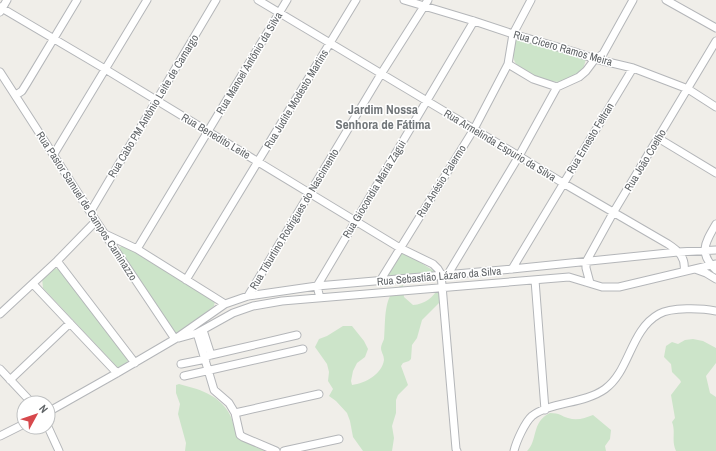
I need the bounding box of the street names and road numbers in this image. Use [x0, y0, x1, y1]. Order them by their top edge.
street label: Rua Manoel Antônio da Silva [213, 9, 285, 117]
street label: Rua Cícero Ramos Meira [512, 27, 614, 69]
street label: Rua Cabo PM Antônio Leite de Camargo [105, 32, 201, 180]
street label: Rua Judite Modesto Martins [261, 46, 331, 151]
street label: Rua Ernesto Feltran [563, 100, 617, 176]
street label: Rua Armelinda Espurio da Silva [441, 106, 559, 184]
street label: Rua Benedito Leite [179, 110, 253, 162]
street label: Rua João Coelho [621, 127, 669, 193]
street label: Rua Pastor Samuel de Campos Caminazzo [33, 129, 141, 283]
street label: Rua Giocondia Maria Zagui [339, 137, 409, 241]
street label: Rua Anésio Palermo [413, 142, 469, 220]
street label: Rua Tiburtino Rodrigues do Nascimento [246, 146, 342, 292]
street label: Rua Sebastião Lázaro da Silva [376, 264, 502, 288]

